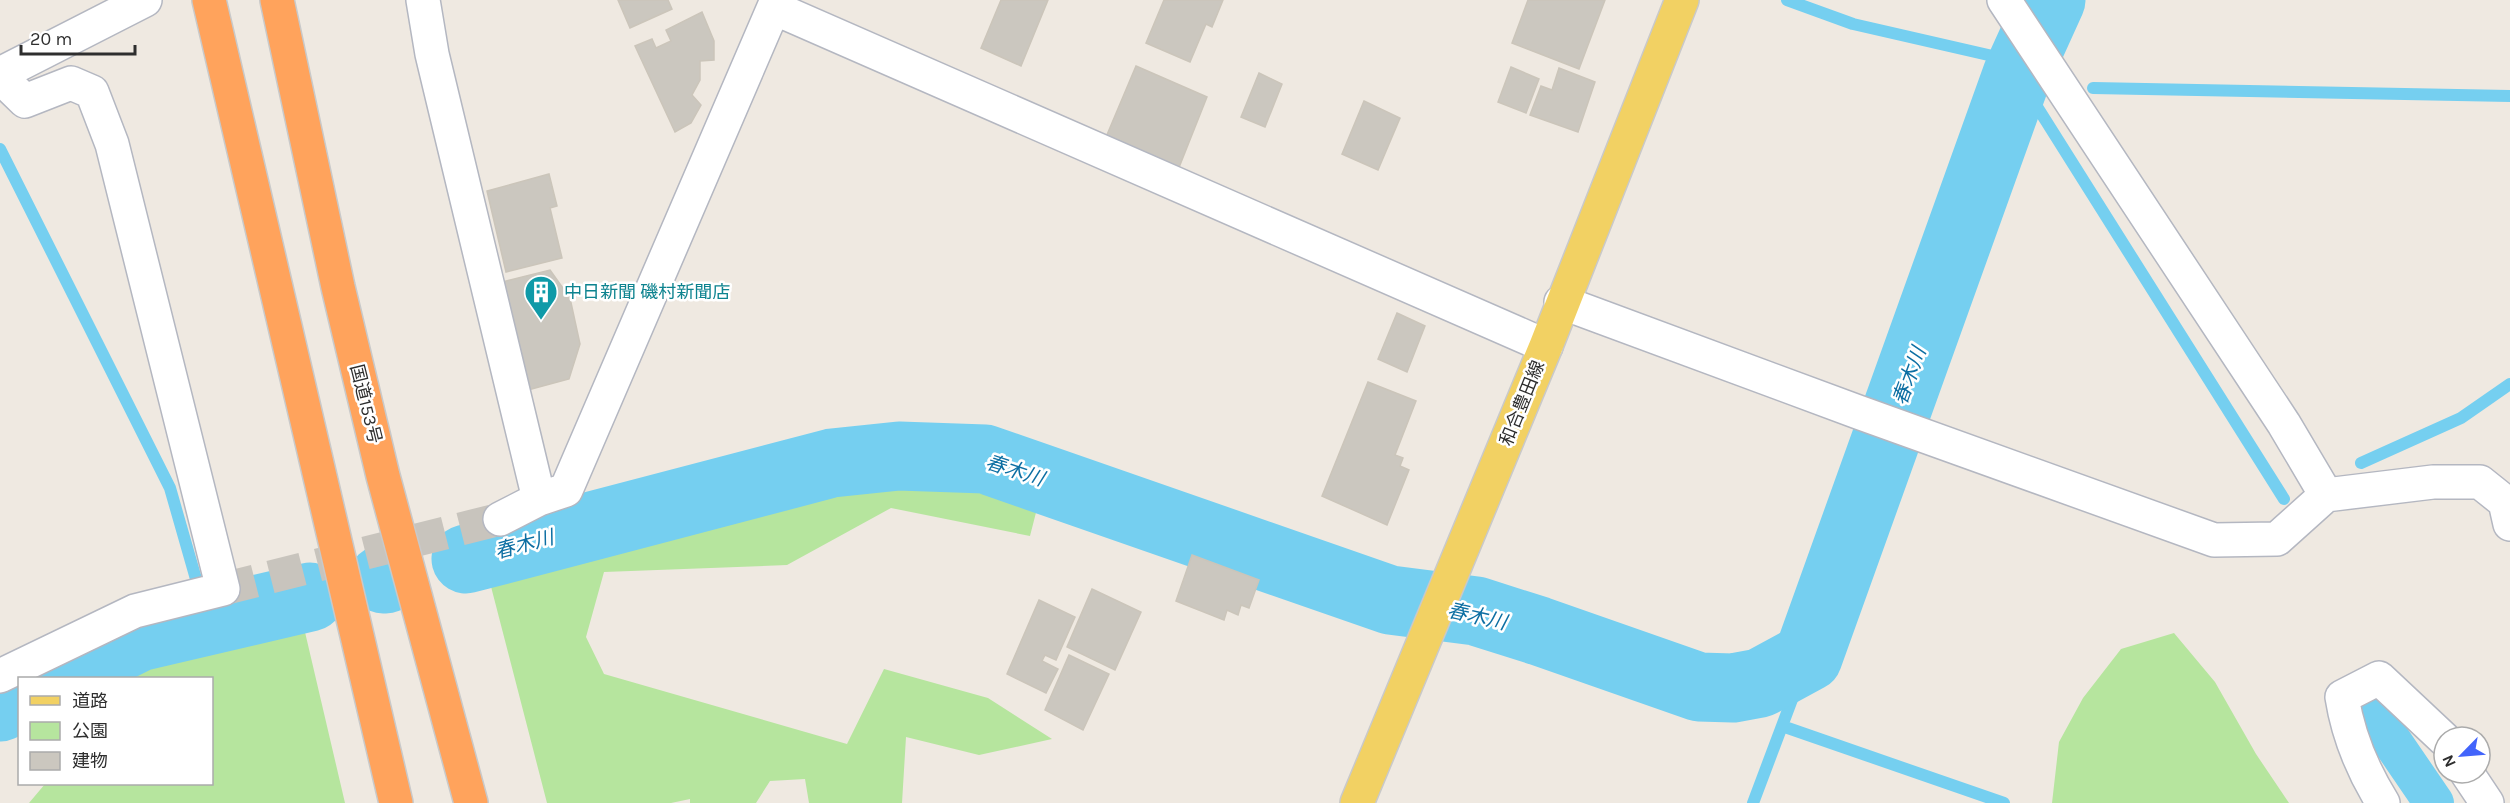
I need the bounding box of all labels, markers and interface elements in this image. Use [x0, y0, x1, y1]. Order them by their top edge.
scale bar [21, 18, 135, 56]
text: 20 m [30, 28, 72, 50]
building icon: 中日新聞 磯村新聞店 [523, 274, 559, 321]
place label: 中日新聞 磯村新聞店 [564, 281, 730, 303]
water label: 春木川 [1888, 342, 1931, 408]
street label: 和合豊田線 [1495, 357, 1549, 449]
street label: 国道153号 [346, 362, 386, 446]
water label: 春木川 [983, 450, 1049, 491]
water label: 春木川 [492, 525, 558, 563]
water label: 春木川 [1445, 599, 1511, 635]
legend [18, 677, 213, 785]
text: 道路 [72, 690, 108, 712]
text: 公園 [72, 720, 108, 742]
north arrow [2432, 725, 2492, 785]
text: 建物 [72, 750, 108, 772]
text: N [2438, 752, 2460, 770]

